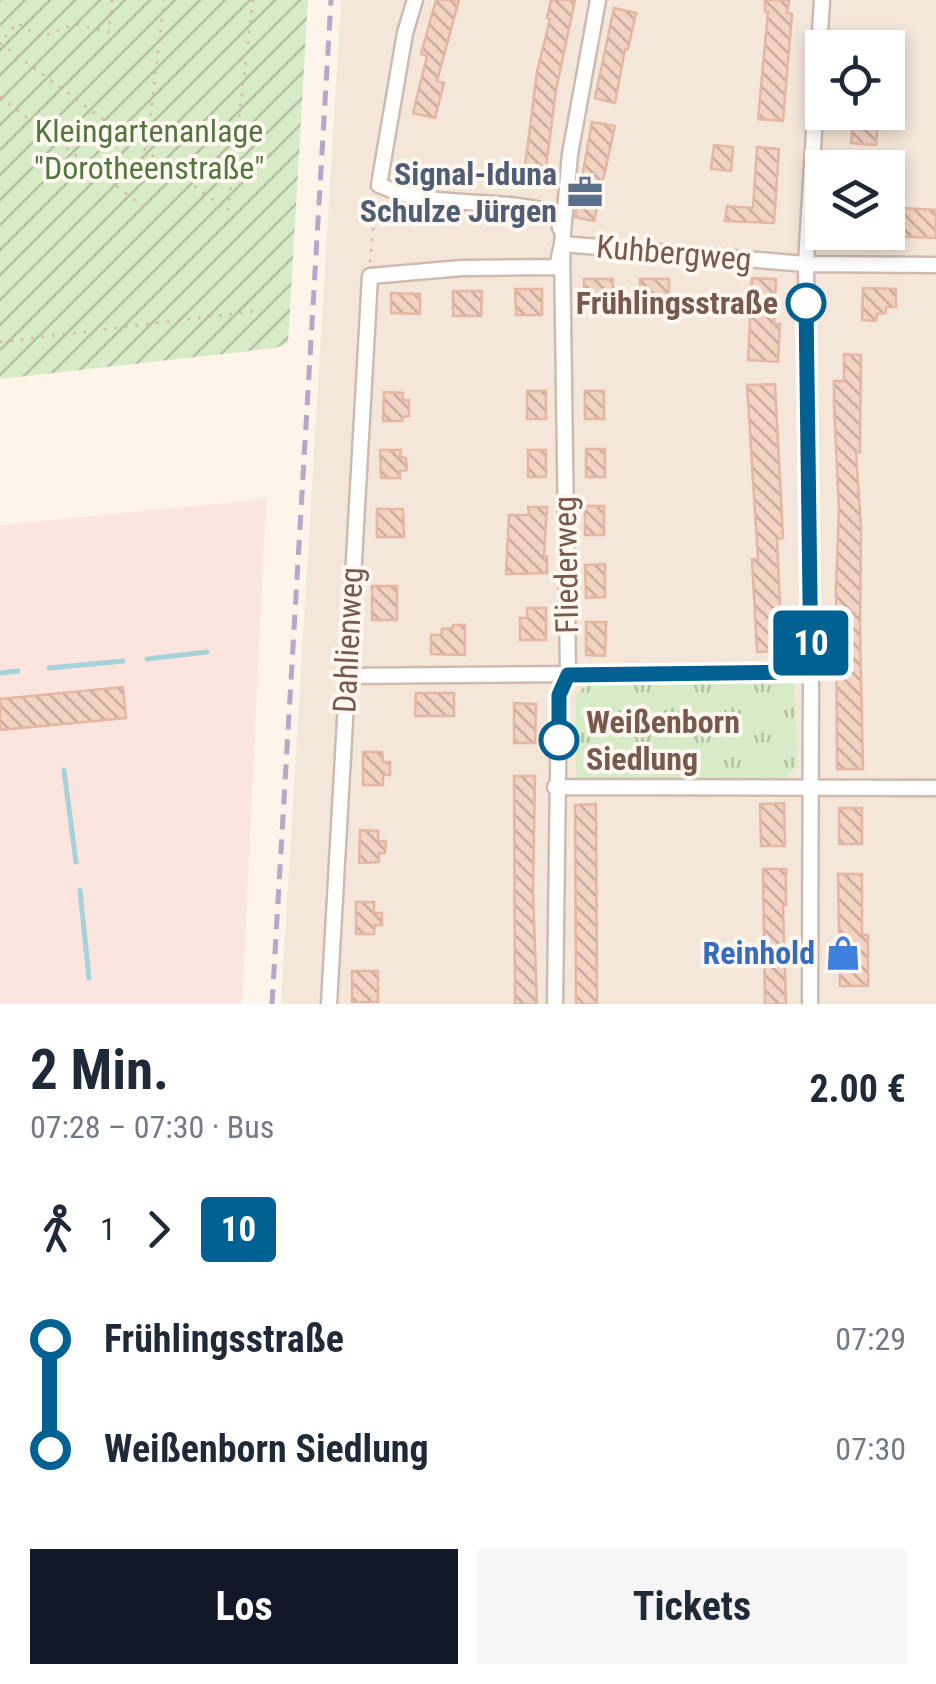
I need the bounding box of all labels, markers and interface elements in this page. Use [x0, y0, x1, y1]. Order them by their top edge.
map controls [805, 30, 905, 250]
button: locate [805, 30, 905, 130]
park label: Kleingartenanlage "Dorotheenstraße" [34, 112, 264, 187]
button: layers [805, 150, 905, 250]
place label: Signal-Iduna Schulze Jürgen [360, 155, 557, 230]
office icon: Signal-Iduna Schulze Jürgen [566, 173, 604, 211]
street label: Kuhbergweg [595, 227, 753, 279]
place label: Frühlingsstraße [576, 284, 778, 322]
marker: Frühlingsstraße [787, 284, 825, 322]
street label: Fliederweg [546, 496, 586, 634]
street label: Dahlienweg [325, 566, 371, 714]
line badge: 10 [766, 610, 856, 676]
text: 10 [793, 623, 829, 664]
place label: Weißenborn Siedlung [586, 703, 740, 778]
marker: Weißenborn Siedlung [540, 721, 578, 759]
place label: Reinhold [703, 934, 815, 972]
shop icon: Reinhold [824, 934, 862, 972]
text: 2 Min. [30, 1038, 169, 1102]
text: 2.00 € [809, 1067, 906, 1111]
text: 07:28 – 07:30 · Bus [30, 1108, 274, 1146]
icon: walk [30, 1202, 85, 1257]
icon: forward [131, 1202, 186, 1257]
text: 10 [221, 1209, 256, 1250]
text: 1 [100, 1210, 116, 1248]
text: Frühlingsstraße [104, 1317, 344, 1361]
text: 07:29 [835, 1320, 906, 1358]
text: Weißenborn Siedlung [104, 1427, 429, 1471]
text: 07:30 [835, 1430, 906, 1468]
button: Los [30, 1549, 458, 1664]
button: Tickets [478, 1549, 906, 1664]

